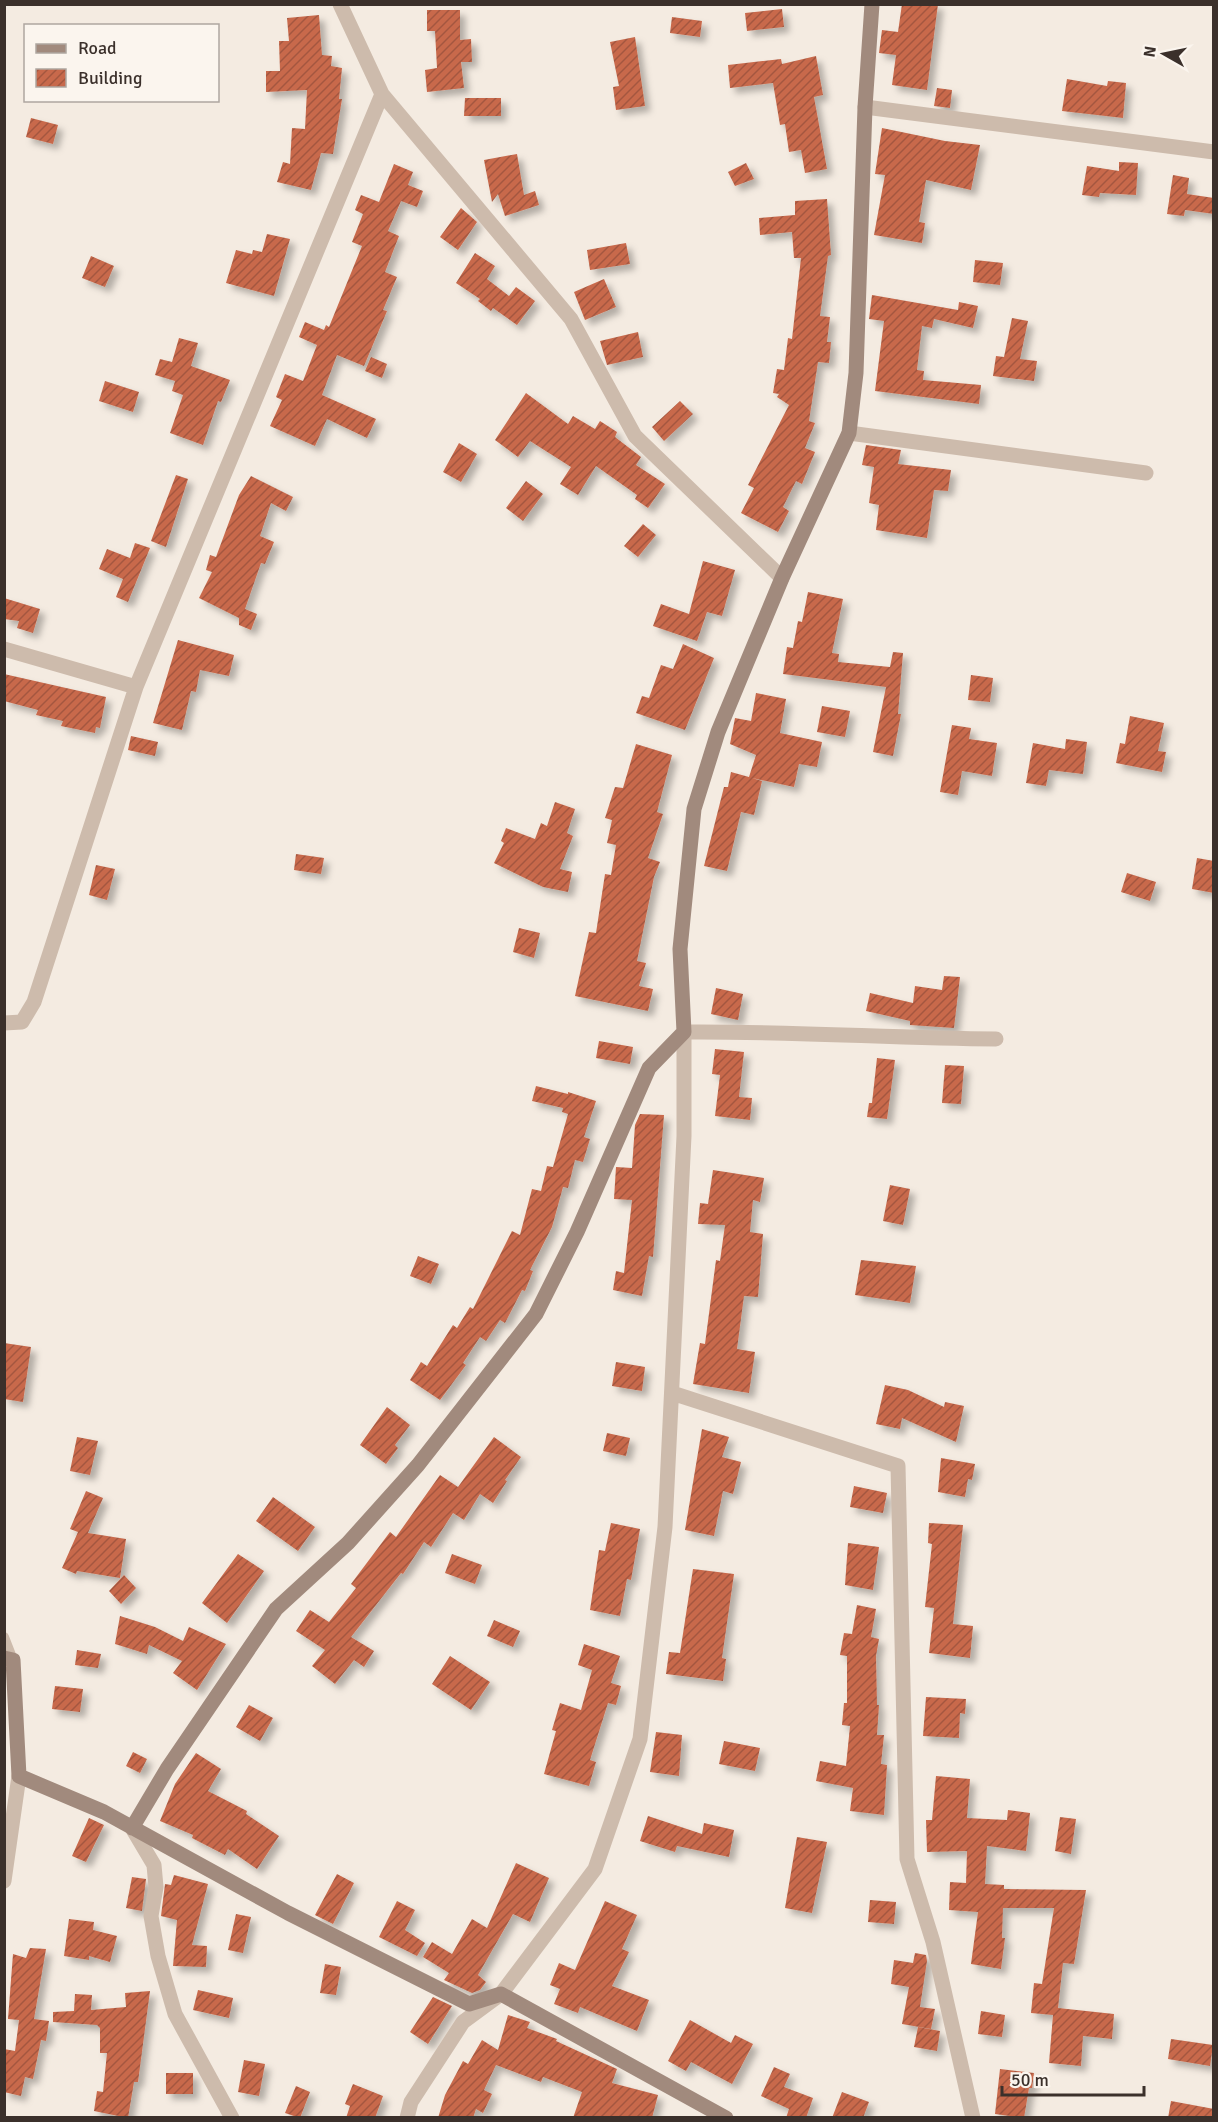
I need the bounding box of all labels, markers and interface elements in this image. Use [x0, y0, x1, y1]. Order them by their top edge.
legend [24, 24, 219, 102]
north arrow [1134, 24, 1194, 84]
text: Road [78, 37, 117, 59]
text: N [1139, 45, 1161, 59]
text: Building [78, 67, 142, 89]
scale bar [1002, 2059, 1144, 2097]
text: 50 m [1011, 2069, 1049, 2091]

